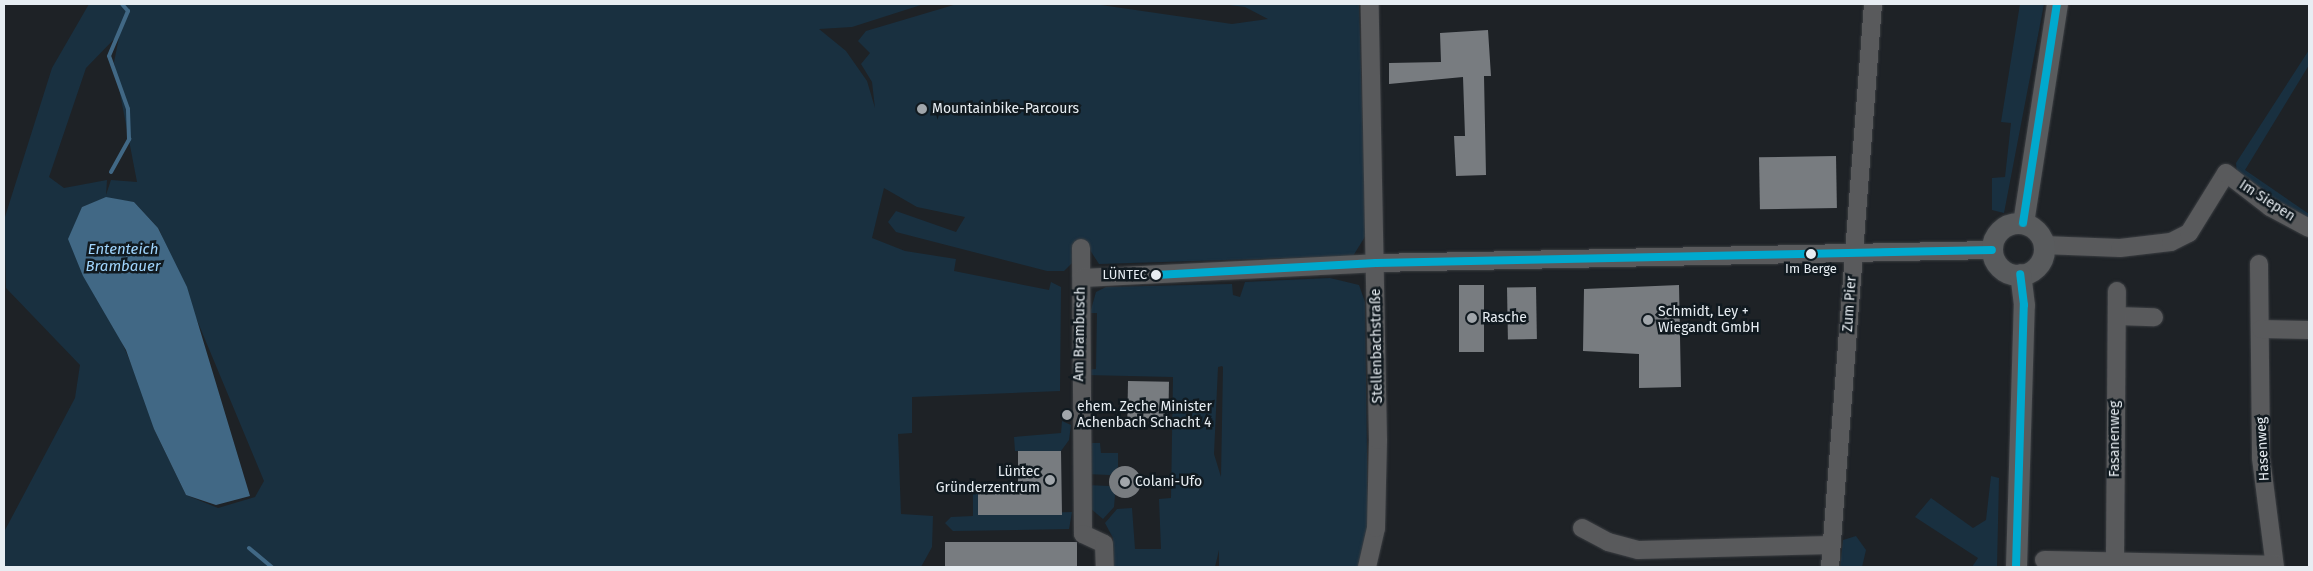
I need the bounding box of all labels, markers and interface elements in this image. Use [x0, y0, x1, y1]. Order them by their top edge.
place label: Mountainbike-Parcours [932, 101, 1079, 117]
marker: Mountainbike-Parcours [916, 103, 928, 115]
street label: Im Siepen [2236, 177, 2298, 225]
water label: Ententeich Brambauer [86, 240, 160, 275]
marker: Im Berge [1806, 249, 1816, 259]
place label: Im Berge [1785, 261, 1837, 277]
place label: LÜNTEC [1103, 267, 1147, 283]
marker: LÜNTEC [1151, 270, 1161, 280]
street label: Zum Pier [1840, 275, 1860, 333]
street label: Am Brambusch [1071, 287, 1089, 381]
street label: Stellenbachstraße [1368, 288, 1386, 404]
place label: Schmidt, Ley + Wiegandt GmbH [1658, 304, 1760, 336]
place label: Rasche [1482, 310, 1527, 326]
marker: Rasche [1466, 312, 1478, 324]
marker: Schmidt, Ley + Wiegandt GmbH [1642, 314, 1654, 326]
place label: ehem. Zeche Minister Achenbach Schacht 4 [1077, 399, 1212, 432]
street label: Fasanenweg [2107, 401, 2123, 477]
marker: ehem. Zeche Minister Achenbach Schacht 4 [1061, 409, 1073, 421]
street label: Hasenweg [2253, 416, 2273, 482]
place label: Lüntec Gründerzentrum [936, 464, 1040, 497]
marker: Lüntec Gründerzentrum [1044, 474, 1056, 486]
place label: Colani-Ufo [1135, 474, 1202, 490]
marker: Colani-Ufo [1119, 476, 1131, 488]

